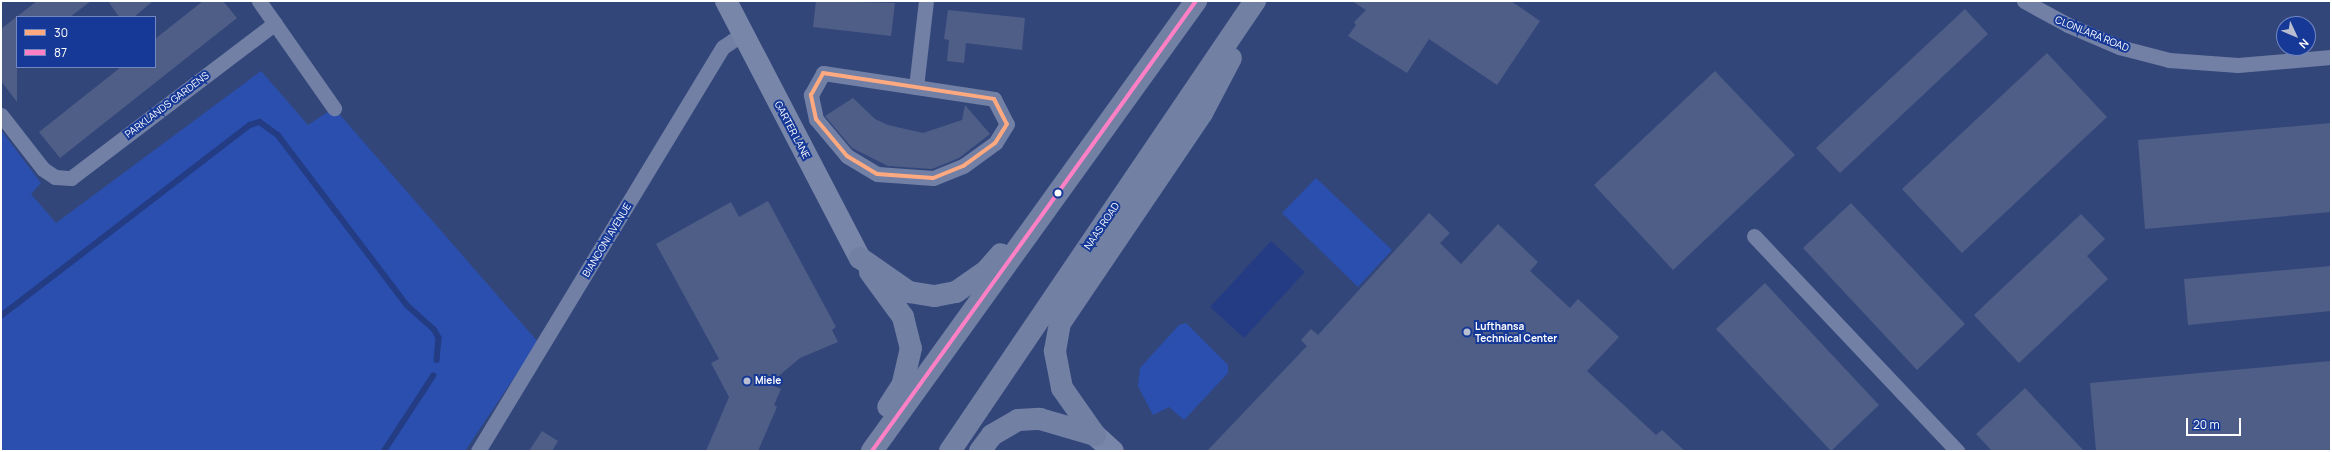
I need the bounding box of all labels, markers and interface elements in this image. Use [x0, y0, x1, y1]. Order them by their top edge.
street label: CLONLARA ROAD [2053, 14, 2131, 54]
legend [16, 16, 156, 68]
north arrow [2276, 16, 2316, 56]
text: 30 [54, 24, 68, 41]
text: N [2296, 36, 2312, 52]
text: 87 [54, 44, 67, 61]
street label: PARKLANDS GARDENS [123, 69, 211, 141]
street label: GARTER LANE [772, 99, 812, 161]
unlabelled marker [1053, 188, 1063, 198]
street label: NAAS ROAD [1082, 200, 1122, 252]
street label: BIANCONI AVENUE [580, 201, 634, 279]
place label: Lufthansa Technical Center [1475, 320, 1557, 344]
marker: Lufthansa Technical Center [1462, 327, 1472, 337]
place label: Miele [755, 375, 781, 387]
marker: Miele [742, 376, 752, 386]
scale bar [2188, 410, 2243, 436]
text: 20 m [2193, 416, 2220, 433]

